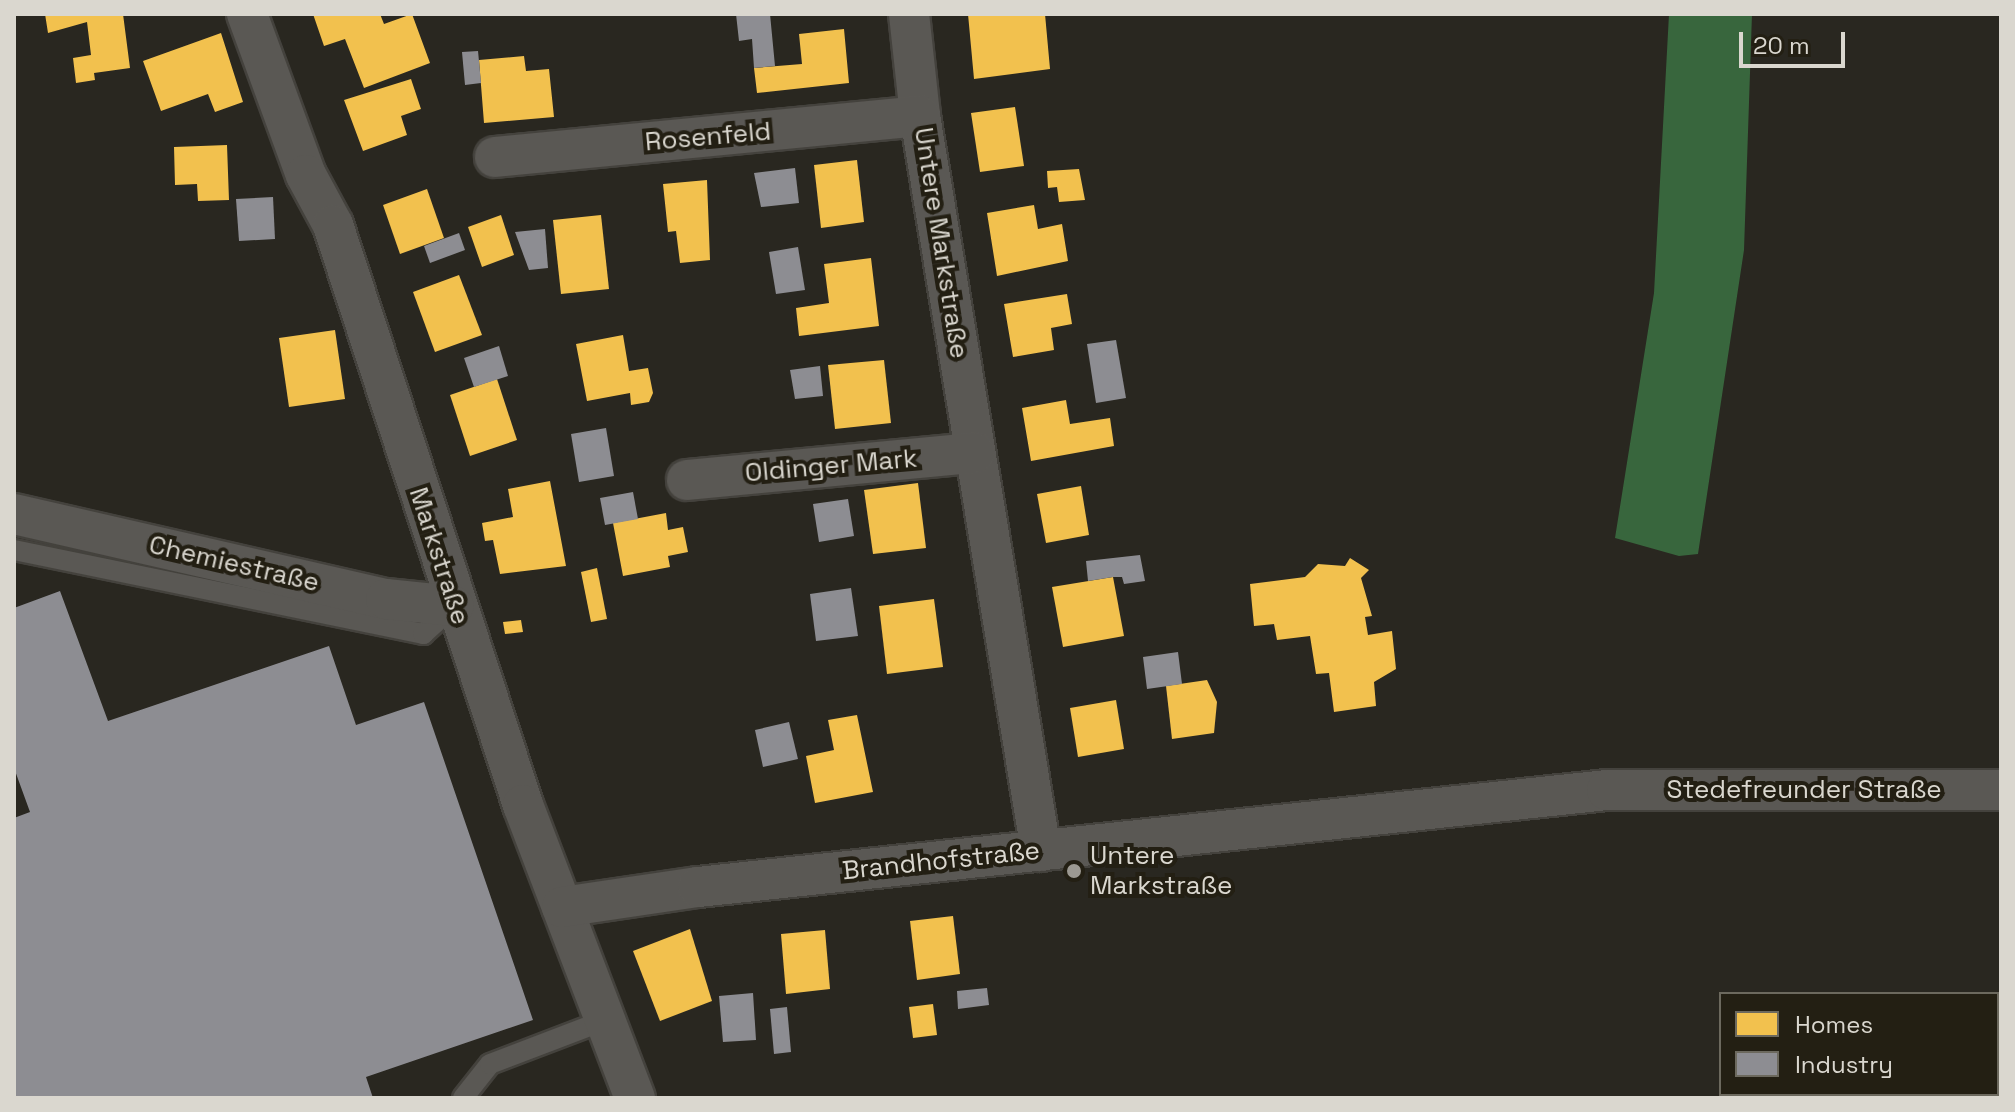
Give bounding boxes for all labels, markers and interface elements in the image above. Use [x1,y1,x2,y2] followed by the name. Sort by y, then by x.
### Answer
[1743,16,1849,66] scale bar
[1753,30,1810,61] text: 20 m
[644,116,772,158] street label: Rosenfeld
[907,125,975,361] street label: Untere Markstraße
[744,443,918,489] street label: Oldinger Mark
[402,484,476,628] street label: Markstraße
[146,529,322,599] street label: Chemiestraße
[1666,774,1942,806] street label: Stedefreunder Straße
[841,835,1041,887] street label: Brandhofstraße
[1090,840,1232,902] place label: Untere Markstraße
[1065,862,1083,880] marker: Untere Markstraße
[1719,992,1999,1096] legend
[1795,1009,1873,1040] text: Homes
[1795,1049,1893,1080] text: Industry

